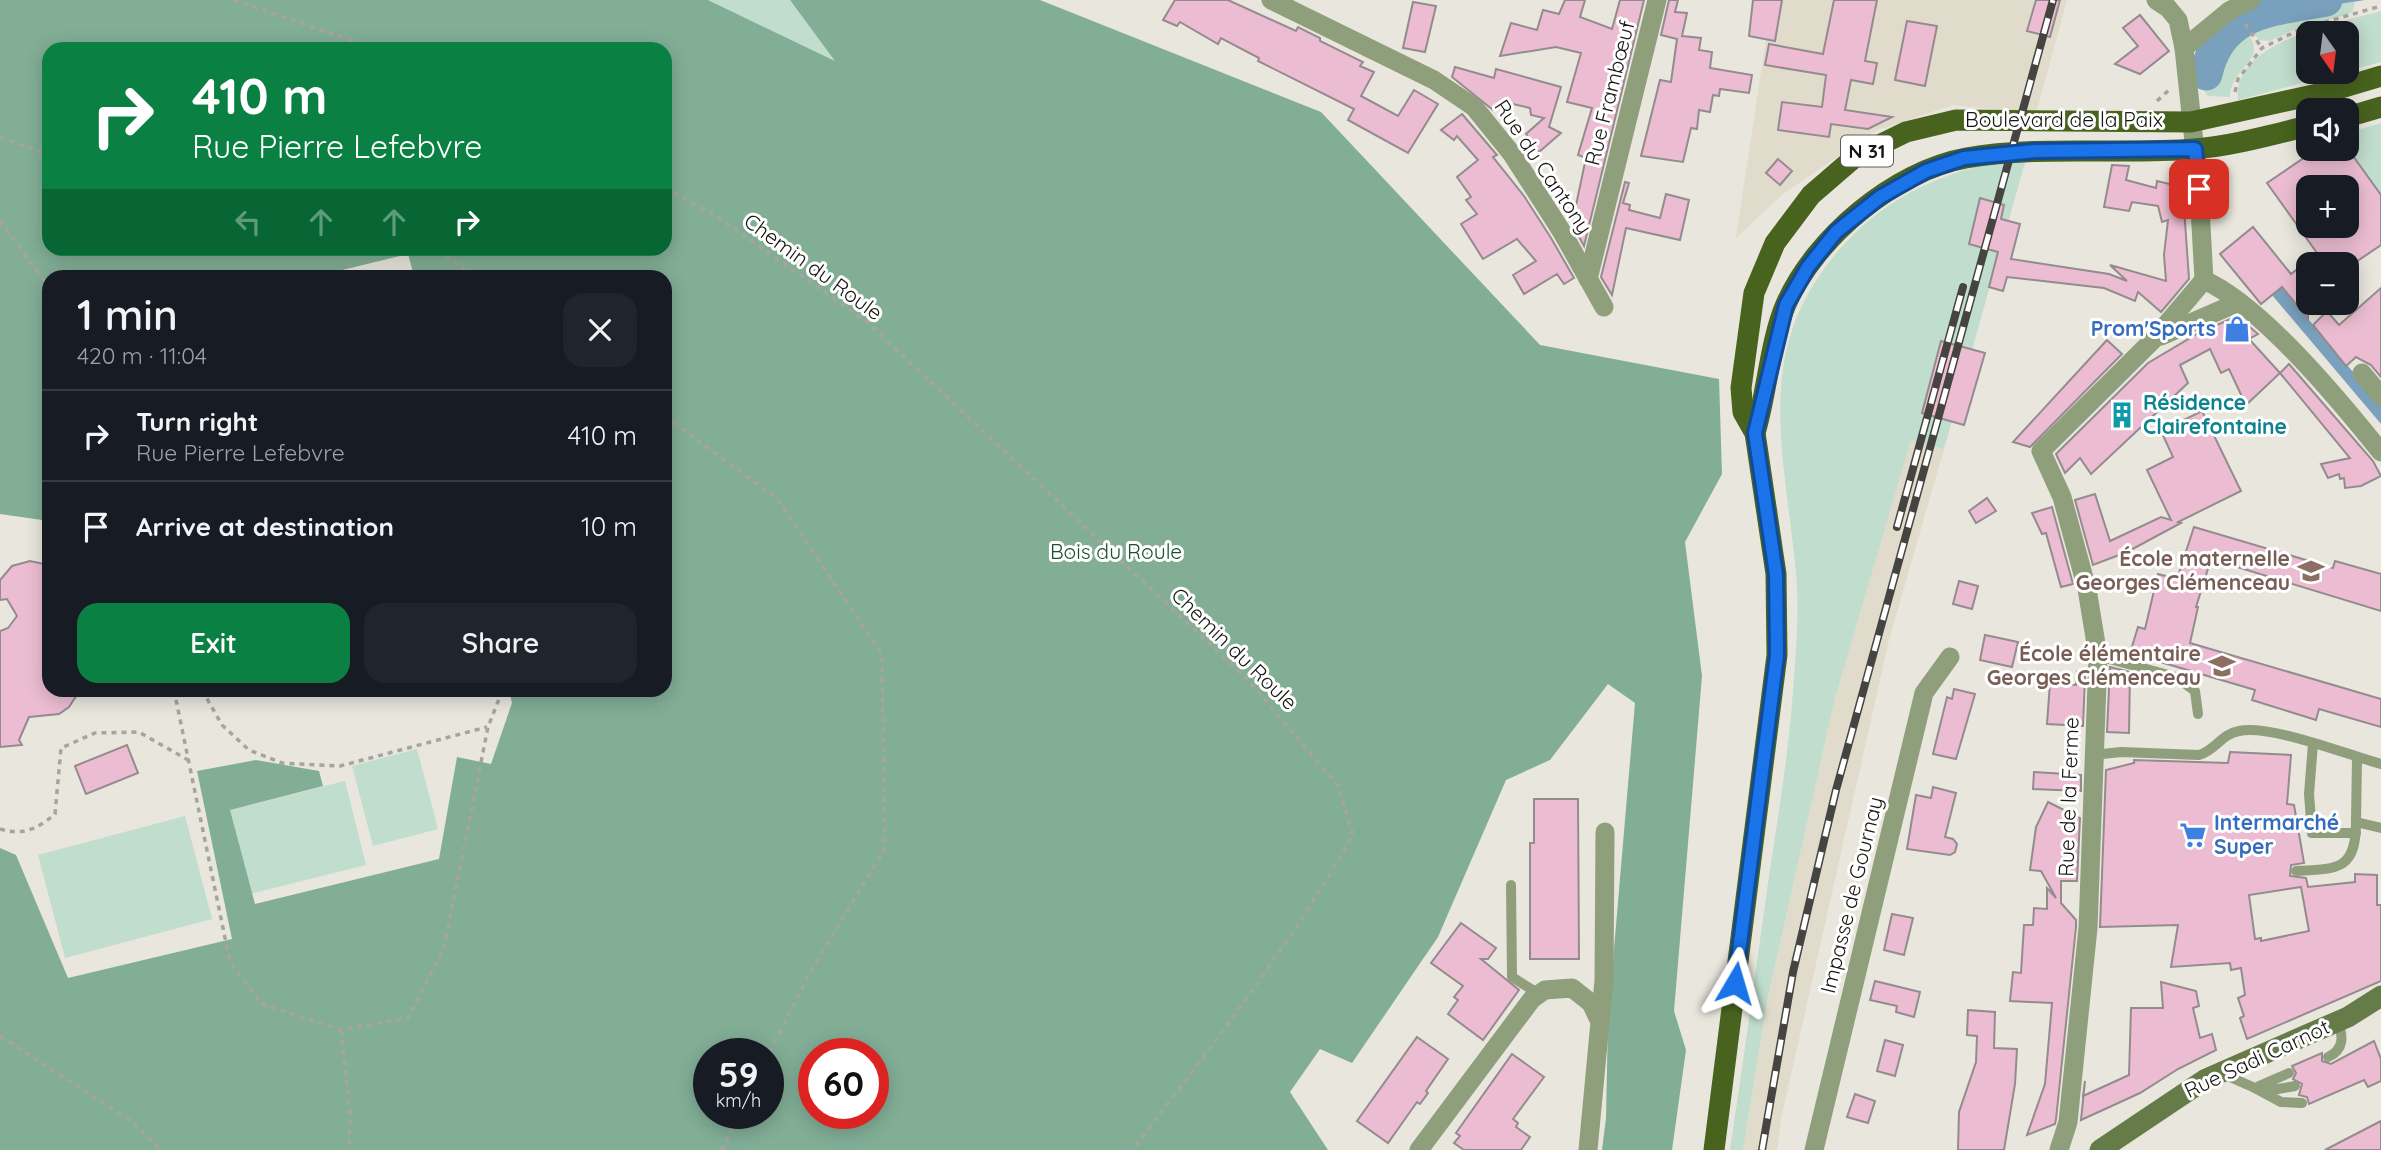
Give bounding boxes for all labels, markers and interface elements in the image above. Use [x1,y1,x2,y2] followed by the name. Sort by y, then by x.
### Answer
[1578,17,1640,168] street label: Rue Frambœuf
[2296,21,2359,84] north arrow
[2296,21,2359,315] map controls
[192,65,327,126] text: 410 m
[77,70,168,161] icon: right
[1489,94,1598,239] street label: Rue du Cantony
[2296,98,2359,161] button: sound
[1965,106,2163,132] street label: Boulevard de la Paix
[192,126,482,166] text: Rue Pierre Lefebvre
[1841,136,1893,167] road number: N 31
[2169,159,2229,219] pin
[2180,170,2218,208] icon: arrive
[2296,175,2359,238] button: +
[229,203,267,241] icon: left
[302,203,340,241] icon: ahead
[375,203,413,241] icon: ahead
[448,203,486,241] icon: right
[739,207,888,325] street label: Chemin du Roule
[2296,252,2359,315] button: −
[77,288,178,341] text: 1 min
[563,293,637,367] button: close
[2222,314,2252,344] shop icon: Prom'Sports
[2091,315,2216,341] place label: Prom'Sports
[77,341,207,370] text: 420 m · 11:04
[2143,389,2287,439] place label: Résidence Clairefontaine
[2107,400,2137,430] building icon: Résidence Clairefontaine
[136,405,258,438] text: Turn right
[77,417,115,455] icon: right
[568,419,637,452] text: 410 m
[136,438,345,467] text: Rue Pierre Lefebvre
[77,508,115,546] icon: arrive
[136,510,394,543] text: Arrive at destination
[581,510,637,543] text: 10 m
[1050,538,1182,564] park label: Bois du Roule
[2076,545,2290,595] place label: École maternelle Georges Clémenceau
[2296,556,2326,586] school or university icon: École maternelle Georges Clémenceau
[1166,582,1303,715] street label: Chemin du Roule
[77,603,350,683] button: Exit
[364,603,637,683] button: Share
[1987,640,2201,690] place label: École élémentaire Georges Clémenceau
[2207,651,2237,681] school or university icon: École élémentaire Georges Clémenceau
[2052,717,2084,877] street label: Rue de la Ferme
[1814,794,1888,996] street label: Impasse de Gournay
[2214,809,2339,859] place label: Intermarché Super
[2178,820,2208,850] supermarket icon: Intermarché Super
[1698,946,1772,1020] position arrow
[2180,1013,2333,1103] street label: Rue Sadi Carnot
[798,1038,889,1129] speed limit sign: 60
[718,1052,759,1096] text: 59
[716,1089,761,1112] text: km/h

